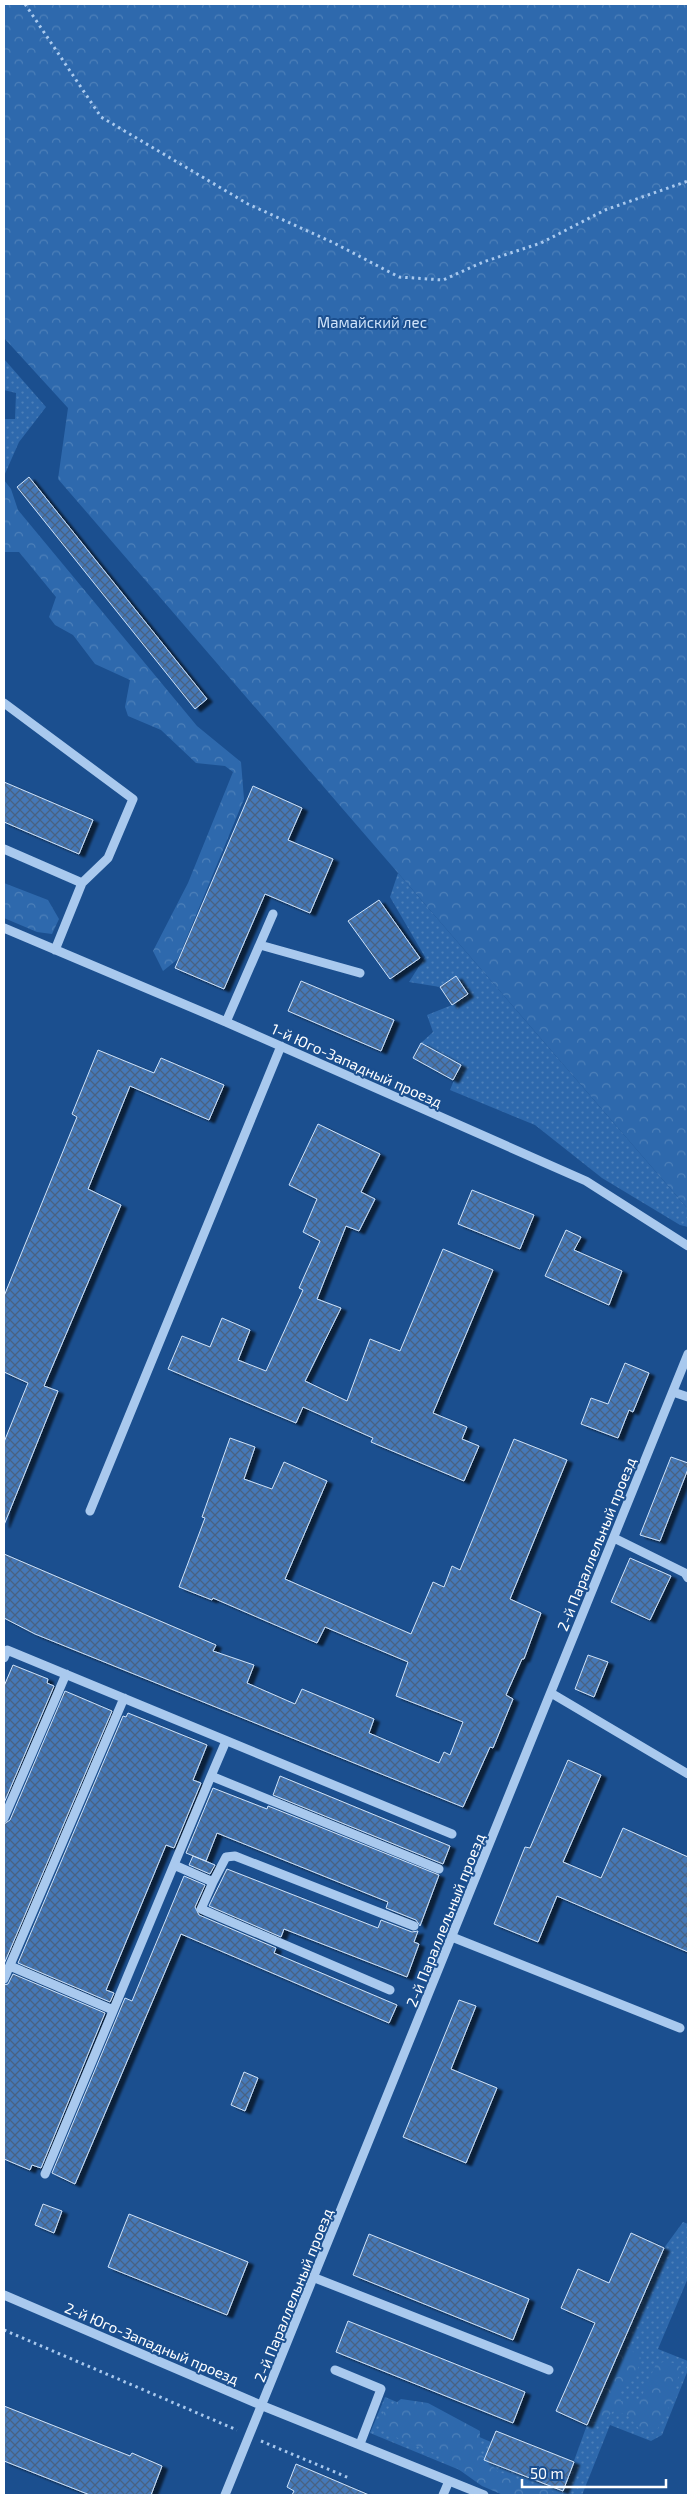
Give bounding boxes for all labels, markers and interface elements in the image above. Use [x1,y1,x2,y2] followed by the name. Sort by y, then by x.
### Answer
[317,313,427,331] park label: Мамайский лес
[269,1019,445,1111] street label: 1-й Юго-Западный проезд
[553,1454,639,1633] street label: 2-й Параллельный проезд
[402,1830,488,2009] street label: 2-й Параллельный проезд
[250,2205,336,2384] street label: 2-й Параллельный проезд
[62,2298,242,2388] street label: 2-й Юго-Западный проезд
[522,2456,666,2488] scale bar
[530,2464,564,2482] text: 50 m

